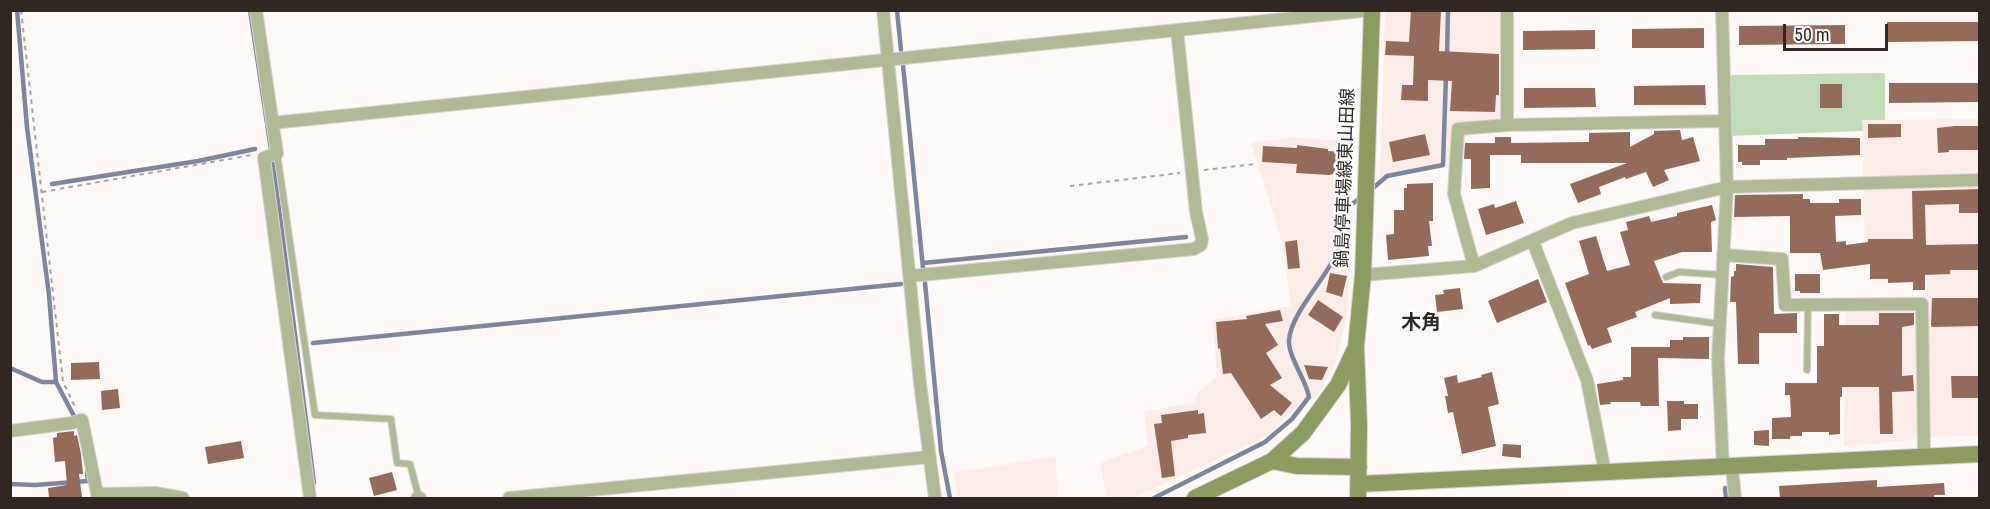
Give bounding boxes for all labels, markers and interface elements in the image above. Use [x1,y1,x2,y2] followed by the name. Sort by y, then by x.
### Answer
[1786,12,1891,50] scale bar
[1794,24,1829,45] text: 50 m
[1332,88,1360,268] street label: 鍋島停車場線東山田線
[1401,312,1441,336] district label: 木角

